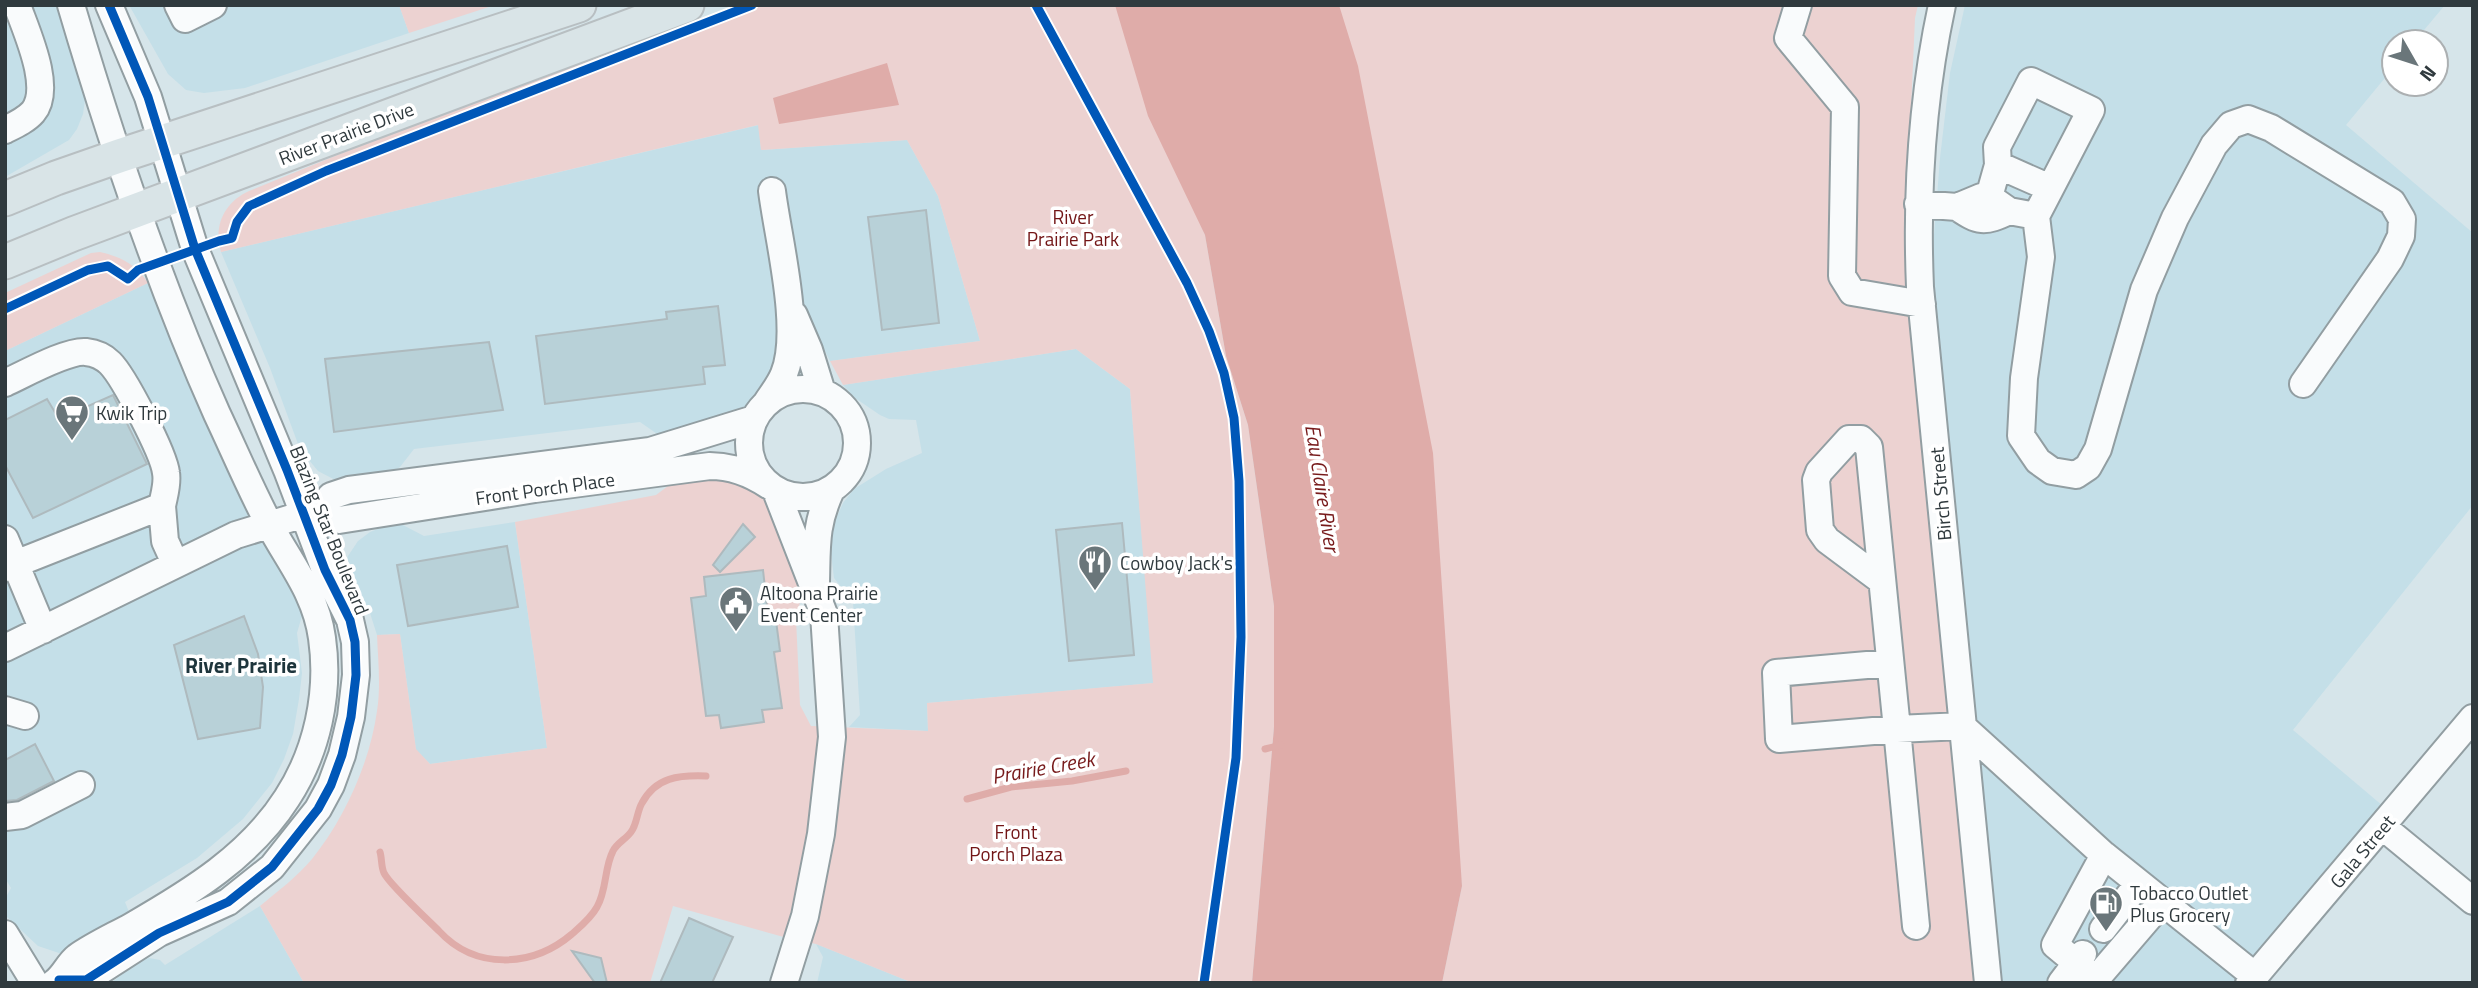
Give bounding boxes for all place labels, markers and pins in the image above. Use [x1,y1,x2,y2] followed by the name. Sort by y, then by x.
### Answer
[53,393,91,442] supermarket icon: Kwik Trip
[96,398,167,427] place label: Kwik Trip
[1076,543,1114,592] restaurant icon: Cowboy Jack's
[1120,548,1233,577] place label: Cowboy Jack's
[760,578,878,629] place label: Altoona Prairie Event Center
[717,584,755,633] public building icon: Altoona Prairie Event Center
[2130,878,2249,929] place label: Tobacco Outlet Plus Grocery
[2087,884,2125,933] fuel station icon: Tobacco Outlet Plus Grocery

